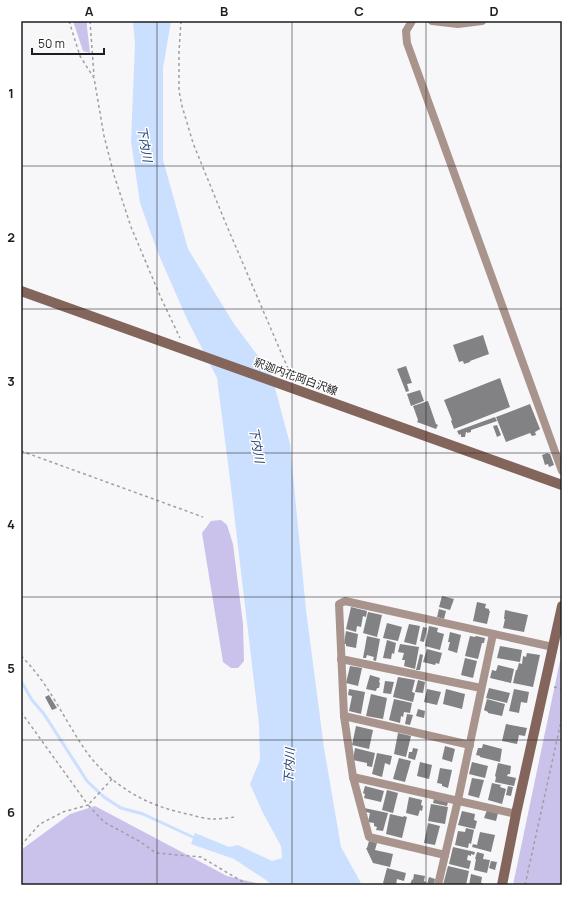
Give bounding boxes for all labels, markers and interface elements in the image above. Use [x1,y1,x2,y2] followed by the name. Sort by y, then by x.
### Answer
[85,2,94,20] text: A
[220,2,228,20] text: B
[354,2,364,20] text: C
[489,2,499,20] text: D
[32,30,104,56] scale bar
[38,35,65,52] text: 50 m
[8,84,14,102] text: 1
[134,125,157,165] water label: 下内川
[7,228,15,246] text: 2
[252,354,340,398] street label: 釈迦内花岡白沢線
[7,372,15,390] text: 3
[246,426,269,466] water label: 下内川
[7,515,15,533] text: 4
[7,659,15,677] text: 5
[280,746,299,784] water label: 下内川
[7,803,15,821] text: 6

